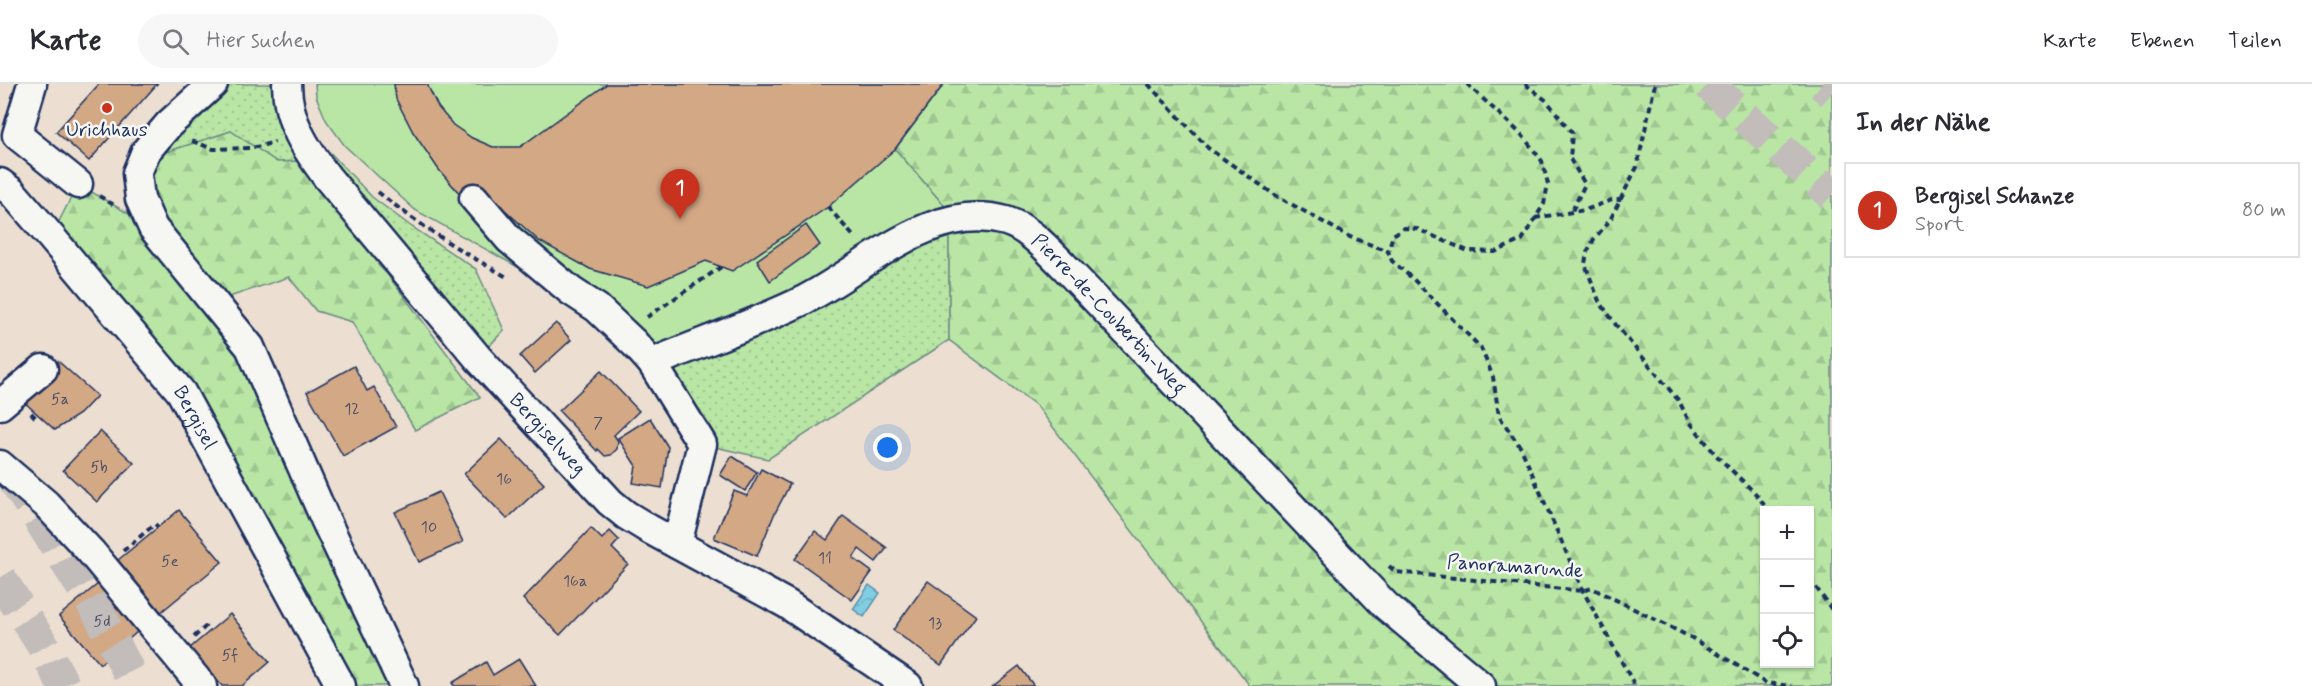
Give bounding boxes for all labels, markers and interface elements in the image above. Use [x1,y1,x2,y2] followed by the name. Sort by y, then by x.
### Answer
[138,14,558,68] search box
[30,23,102,60] text: Karte
[159,25,192,58] icon: search
[207,27,315,55] text: Hier suchen
[2043,27,2097,55] text: Karte
[2130,27,2195,55] text: Ebenen
[2228,27,2282,55] text: Teilen
[100,101,114,115] marker: Urichhaus
[1856,106,1990,140] text: In der Nähe
[66,117,148,144] place label: Urichhaus
[660,170,700,219] pin: 1
[1915,183,2074,211] text: Bergisel Schanze
[1873,197,1882,224] text: 1
[2242,197,2286,224] text: 80 m
[1915,211,1964,238] text: Sport
[1026,227,1192,402] street label: Pierre-de-Coubertin-Weg
[167,381,223,454] street label: Bergisel
[503,387,592,481] street label: Bergiselweg
[51,389,69,410] house number: 5a
[344,399,360,420] house number: 12
[593,413,603,434] house number: 7
[873,433,902,462] your location
[90,457,108,478] house number: 5b
[496,469,512,490] house number: 16
[1760,506,1814,668] map controls
[1760,506,1814,560] button: +
[421,517,437,538] house number: 10
[818,548,832,569] house number: 11
[1446,549,1584,585] street label: Panoramarunde
[161,551,179,572] house number: 5e
[1760,560,1814,614] button: −
[563,571,587,592] house number: 16a
[94,611,110,632] house number: 5d
[928,613,942,634] house number: 13
[1760,614,1814,668] button: locate
[222,645,238,666] house number: 5f

